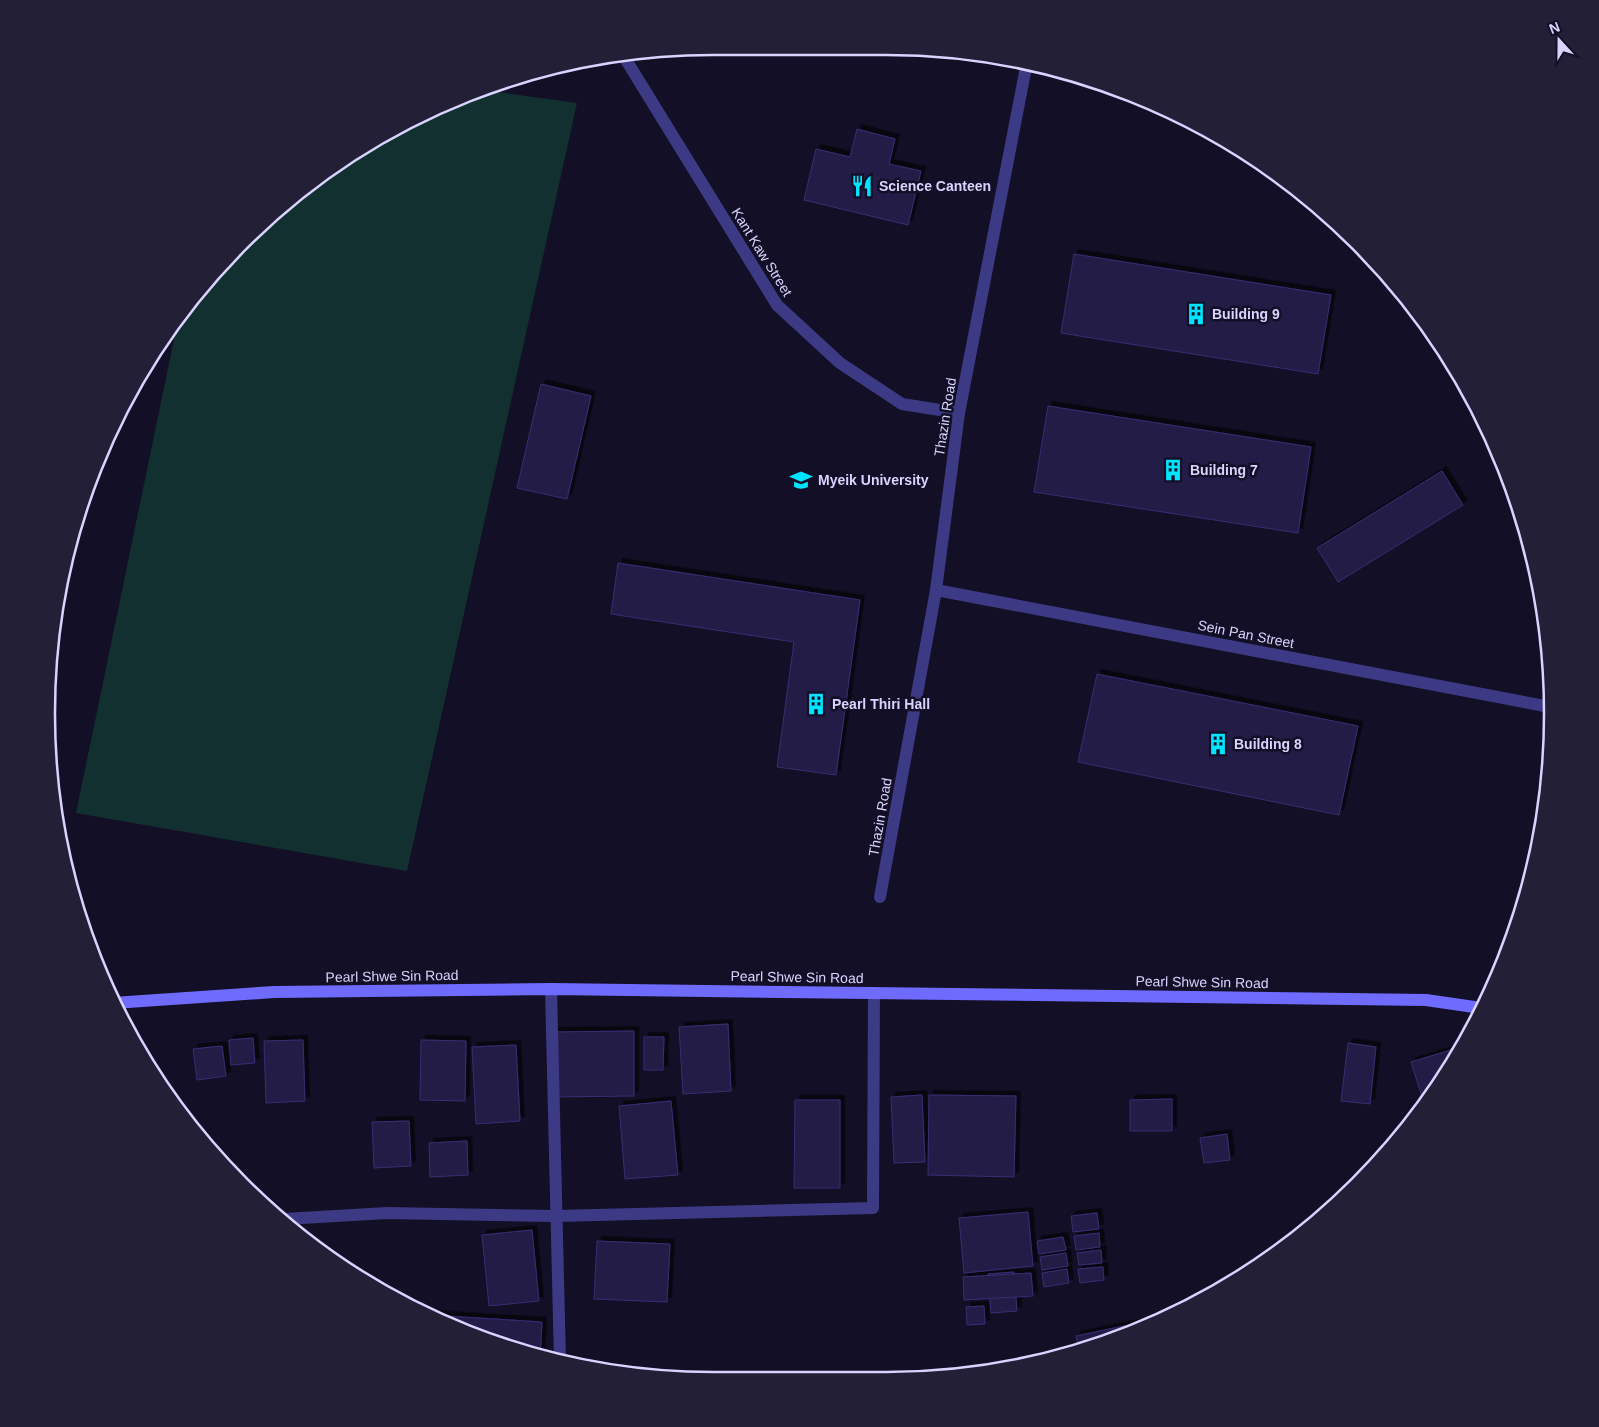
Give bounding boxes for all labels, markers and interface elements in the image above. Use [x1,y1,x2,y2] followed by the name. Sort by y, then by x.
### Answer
[1534,15,1584,65] north arrow
[1547,19,1562,37] text: N
[849,173,875,199] restaurant icon: Science Canteen
[879,178,991,194] place label: Science Canteen
[728,205,796,299] street label: Kant Kaw Street
[1183,301,1209,327] building icon: Building 9
[1212,306,1280,322] place label: Building 9
[931,377,959,457] street label: Thazin Road
[1160,457,1186,483] building icon: Building 7
[1190,462,1258,478] place label: Building 7
[788,467,814,493] school or university icon: Myeik University
[818,472,929,488] place label: Myeik University
[1196,617,1296,651] street label: Sein Pan Street
[803,691,829,717] building icon: Pearl Thiri Hall
[832,696,930,712] place label: Pearl Thiri Hall
[1205,731,1231,757] building icon: Building 8
[1234,736,1302,752] place label: Building 8
[865,777,895,857] street label: Thazin Road
[325,967,459,985] street label: Pearl Shwe Sin Road
[730,968,864,986] street label: Pearl Shwe Sin Road
[1135,973,1269,991] street label: Pearl Shwe Sin Road

